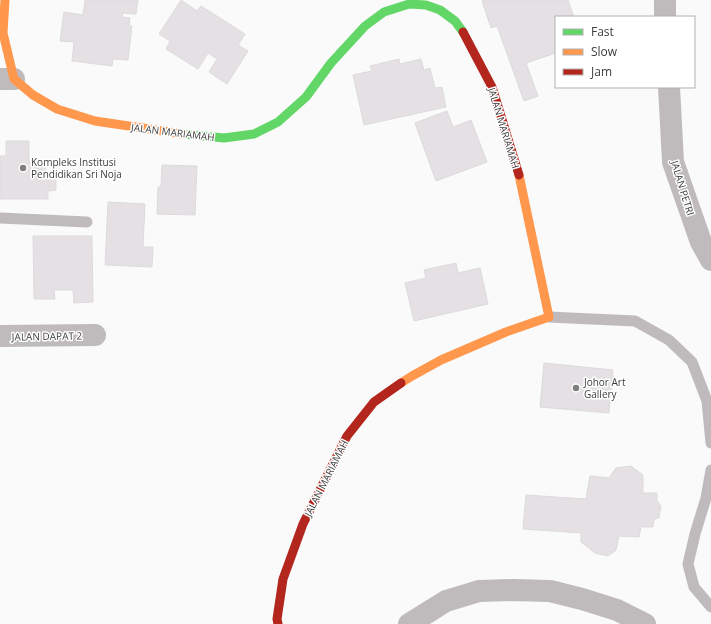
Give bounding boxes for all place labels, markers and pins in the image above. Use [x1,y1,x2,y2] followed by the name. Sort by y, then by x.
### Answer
[31,155,122,181] place label: Kompleks Institusi Pendidikan Sri Noja
[18,163,28,173] marker: Kompleks Institusi Pendidikan Sri Noja
[583,375,626,401] place label: Johor Art Gallery
[571,383,581,393] marker: Johor Art Gallery

